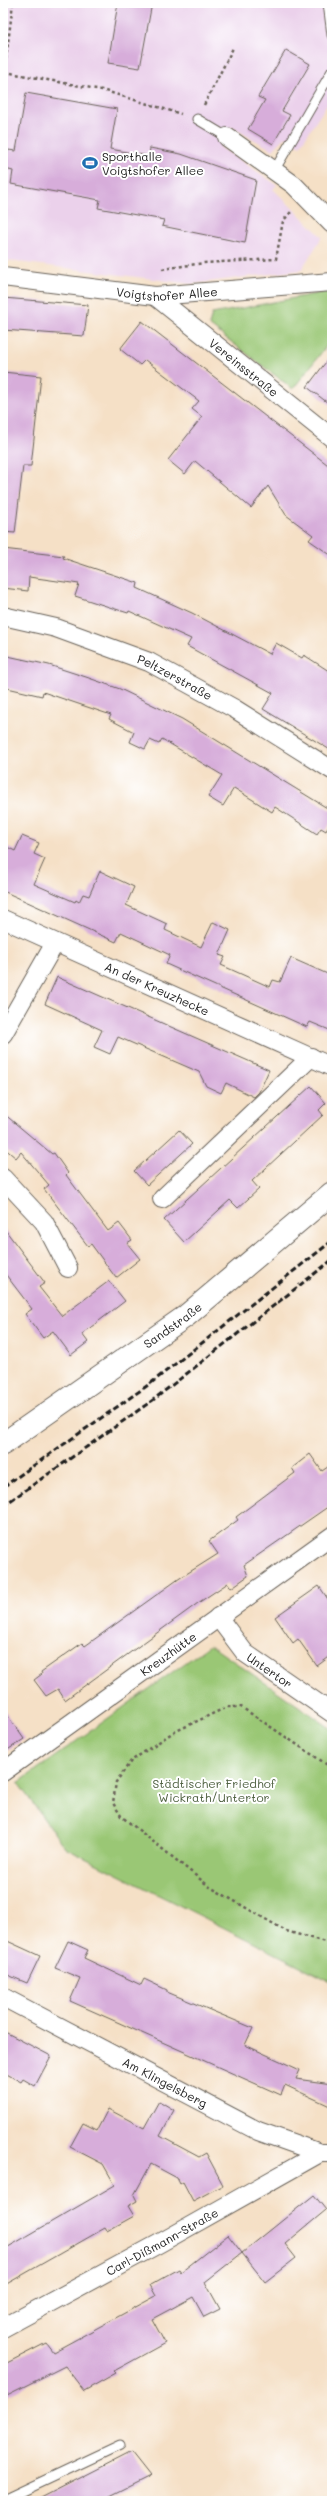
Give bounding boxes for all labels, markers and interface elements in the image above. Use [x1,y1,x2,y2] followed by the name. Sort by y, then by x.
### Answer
[102,148,204,178] place label: Sporthalle Voigtshofer Allee
[81,154,99,172] sports icon: Sporthalle Voigtshofer Allee
[115,283,218,304] street label: Voigtshofer Allee
[206,335,282,400] street label: Vereinsstraße
[135,650,215,703] street label: Peltzerstraße
[102,958,212,1019] street label: An der Kreuzhecke
[140,1298,205,1351] street label: Sandstraße
[137,1628,199,1679] street label: Kreuzhütte
[244,1649,296,1691] street label: Untertor
[152,1775,276,1805] park label: Städtischer Friedhof Wickrath/Untertor
[120,2053,210,2111] street label: Am Klingelsberg
[103,2204,221,2279] street label: Carl-Dißmann-Straße

